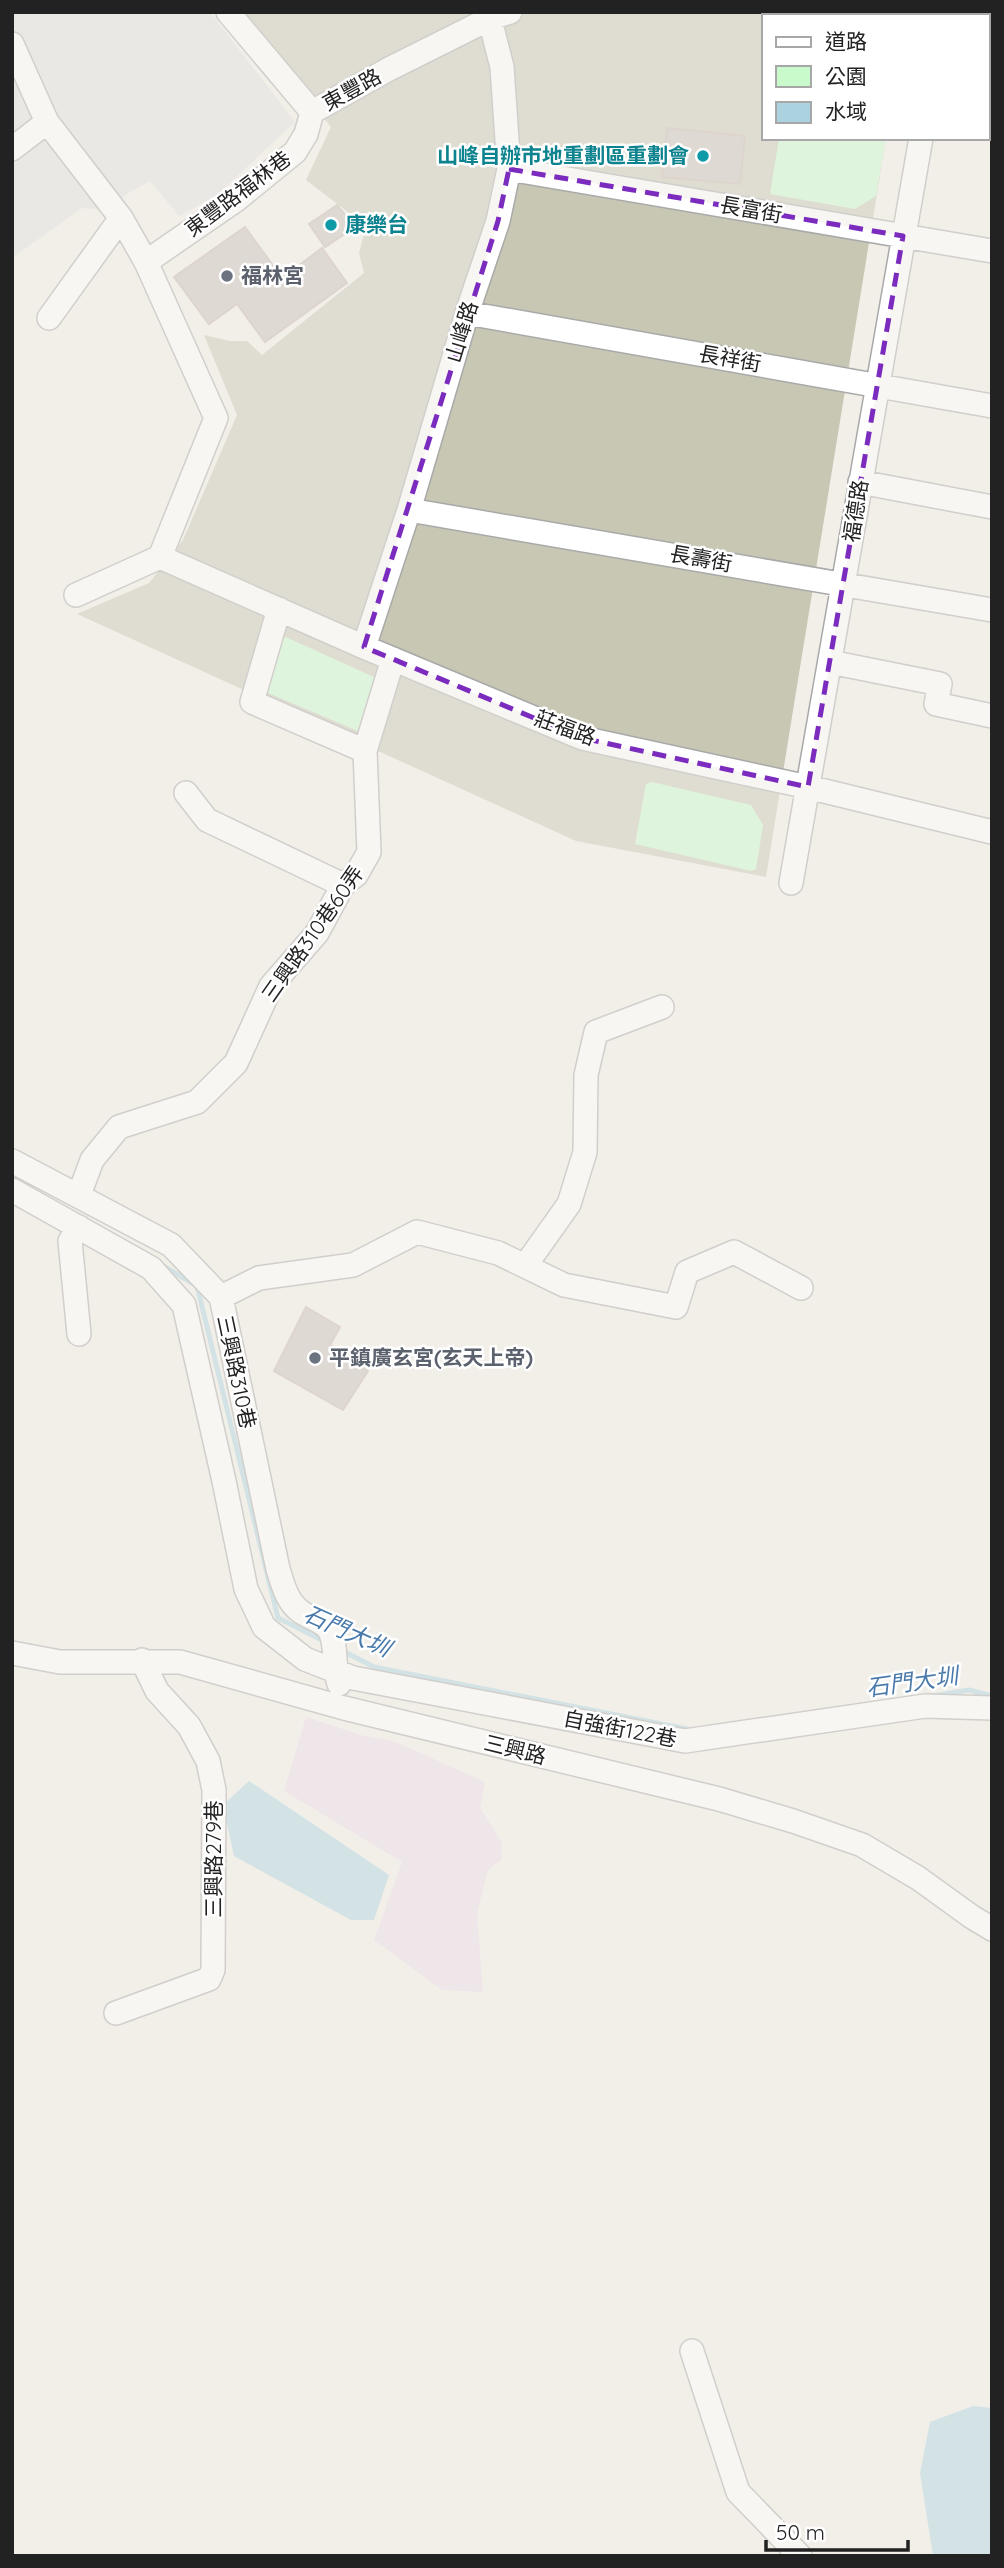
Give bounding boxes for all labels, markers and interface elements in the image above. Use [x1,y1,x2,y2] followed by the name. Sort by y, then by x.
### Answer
[762,14,990,140] legend
[825,28,867,54] text: 道路
[318,62,385,116] street label: 東豐路
[825,63,867,89] text: 公園
[825,98,867,124] text: 水域
[437,142,689,168] place label: 山峰自辦市地重劃區重劃會
[179,145,296,241] street label: 東豐路福林巷
[695,148,711,164] marker: 山峰自辦市地重劃區重劃會
[718,191,784,227] street label: 長富街
[345,211,408,237] place label: 康樂台
[323,217,339,233] marker: 康樂台
[241,262,304,288] place label: 福林宮
[219,268,235,284] marker: 福林宮
[439,298,483,366] street label: 山峰路
[697,340,763,376] street label: 長祥街
[837,478,873,544] street label: 福德路
[668,540,734,576] street label: 長壽街
[531,704,599,750] street label: 莊福路
[256,860,369,1006] street label: 三興路310巷60弄
[212,1313,262,1431] street label: 三興路310巷
[329,1344,533,1370] place label: 平鎮廣玄宮(玄天上帝)
[307,1350,323,1366] marker: 平鎮廣玄宮(玄天上帝)
[299,1599,398,1664] water label: 石門大圳
[864,1660,962,1702] water label: 石門大圳
[561,1704,679,1752] street label: 自強街122巷
[482,1729,549,1769] street label: 三興路
[200,1800,226,1918] street label: 三興路279巷
[766,2508,908,2552] scale bar
[776,2519,825,2545] text: 50 m

